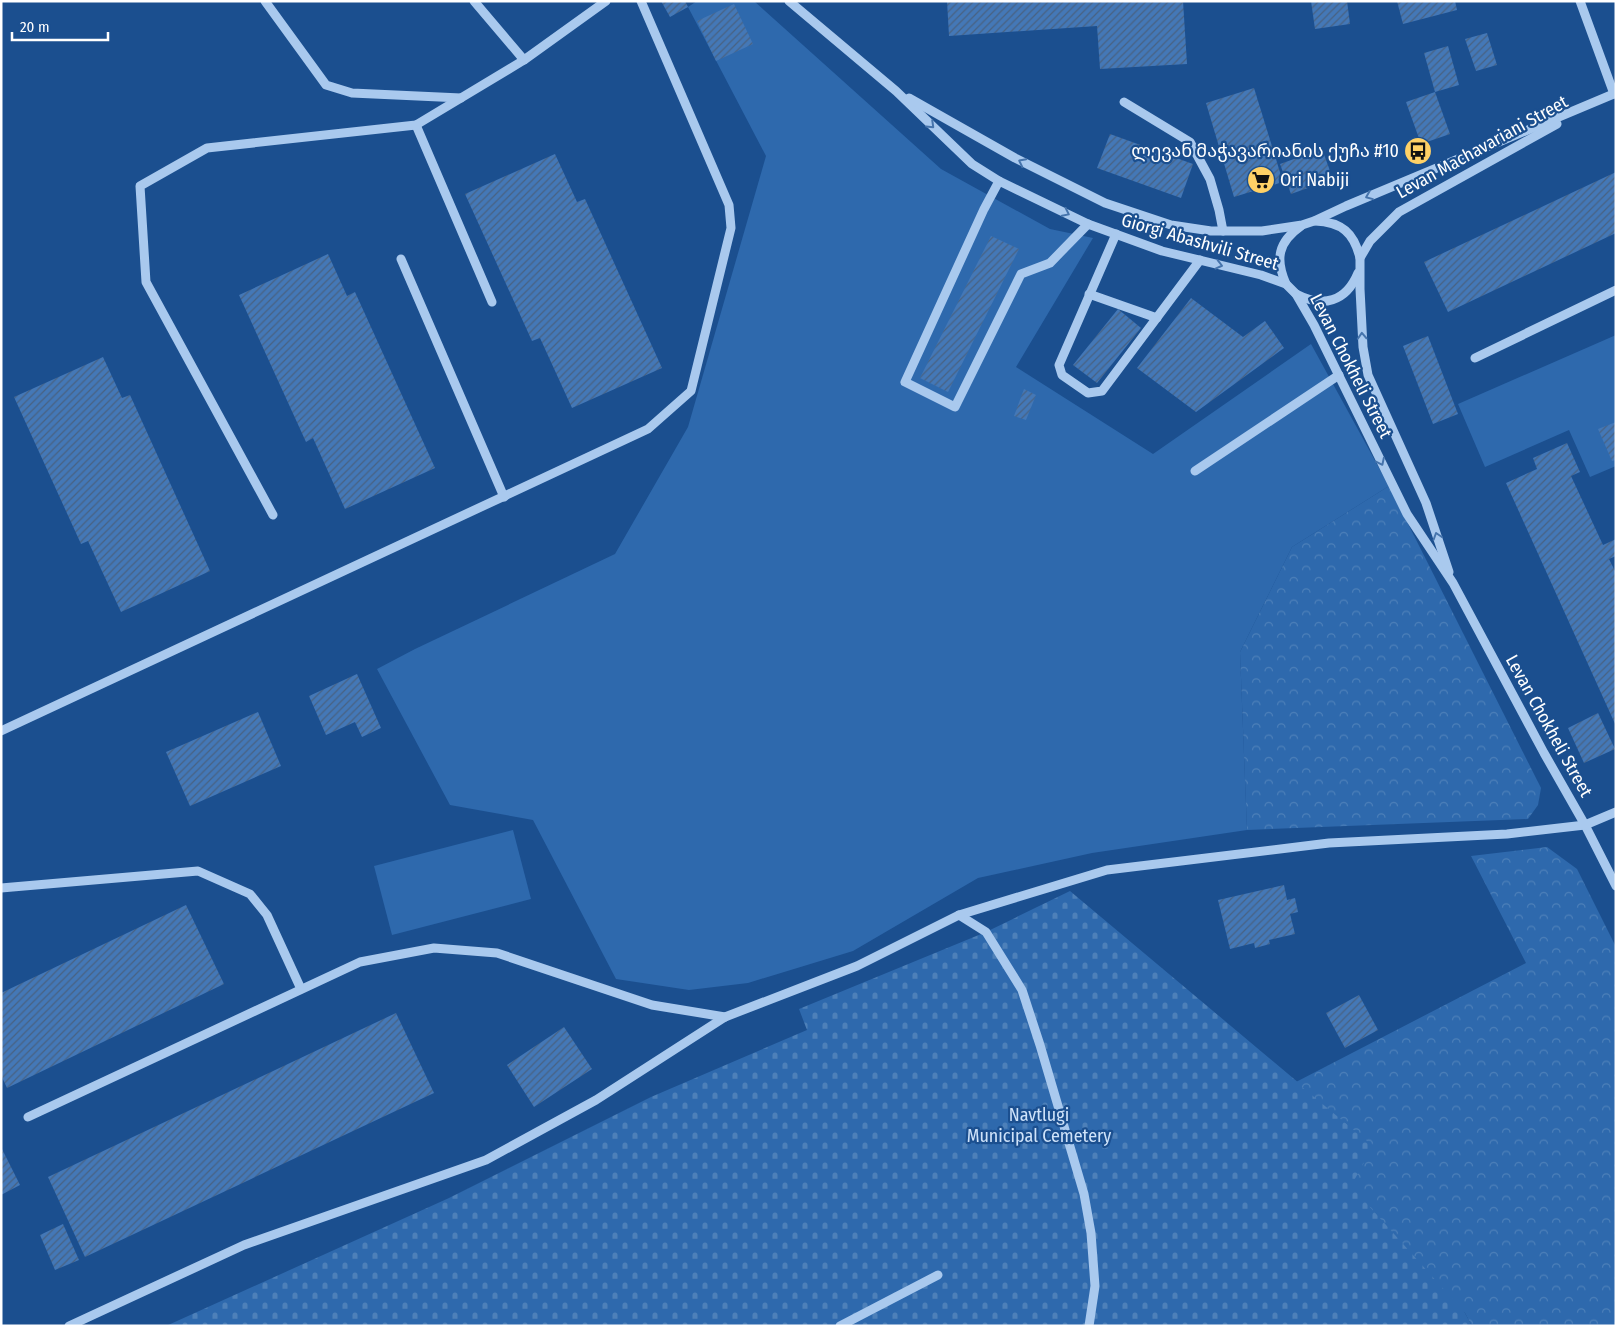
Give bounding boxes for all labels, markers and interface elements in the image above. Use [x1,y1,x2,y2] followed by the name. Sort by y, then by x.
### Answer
[12,10,109,42] scale bar
[20,18,50,36] text: 20 m
[1392,91,1572,203] street label: Levan Machavariani Street
[925,119,934,128] one-way arrow
[1403,136,1433,166] bus stop icon: ლევან მაჭავარიანის ქუჩა #10
[1131,140,1399,162] place label: ლევან მაჭავარიანის ქუჩა #10
[1019,158,1028,168] one-way arrow
[1246,165,1276,195] supermarket icon: Ori Nabiji
[1280,169,1349,191] place label: Ori Nabiji
[1365,190,1374,201] one-way arrow
[1060,207,1069,217] one-way arrow
[1119,209,1281,275] street label: Giorgi Abashvili Street
[1215,259,1224,270] one-way arrow
[1305,290,1397,442] street label: Levan Chokheli Street
[1357,332,1368,340] one-way arrow
[1375,457,1386,466] one-way arrow
[1433,533,1443,541] one-way arrow
[1501,651,1597,801] street label: Levan Chokheli Street
[967,1104,1111,1147] park label: Navtlugi Municipal Cemetery

